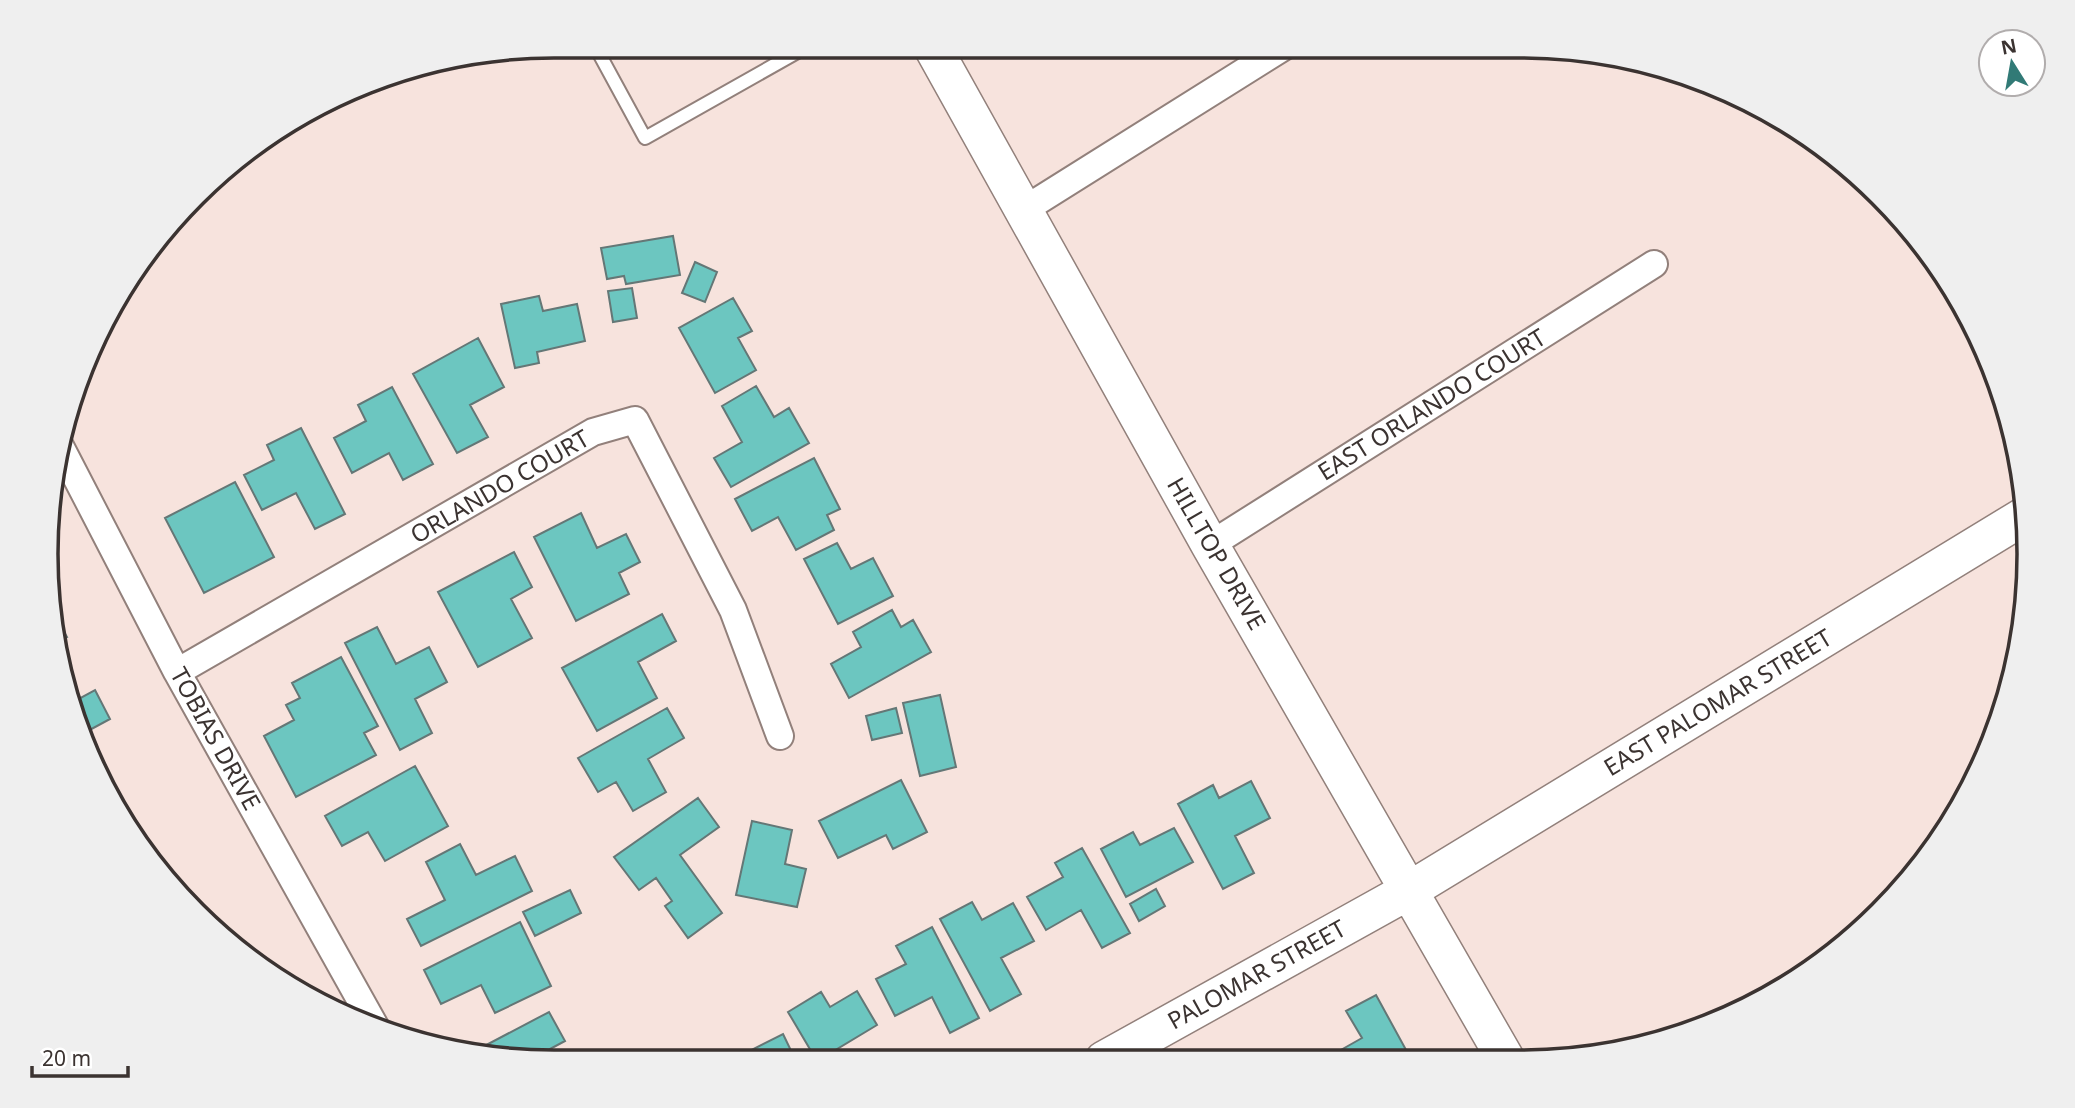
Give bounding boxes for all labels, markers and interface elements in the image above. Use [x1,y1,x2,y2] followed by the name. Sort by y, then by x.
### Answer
[1977,28,2047,98] north arrow
[1999,32,2019,61] text: N
[1311,320,1552,487] street label: EAST ORLANDO COURT
[404,421,595,550] street label: ORLANDO COURT
[1160,471,1274,636] street label: HILLTOP DRIVE
[1597,620,1838,783] street label: EAST PALOMAR STREET
[163,661,269,816] street label: TOBIAS DRIVE
[1161,911,1352,1036] street label: PALOMAR STREET
[32,1034,128,1078] scale bar
[42,1044,91,1072] text: 20 m

